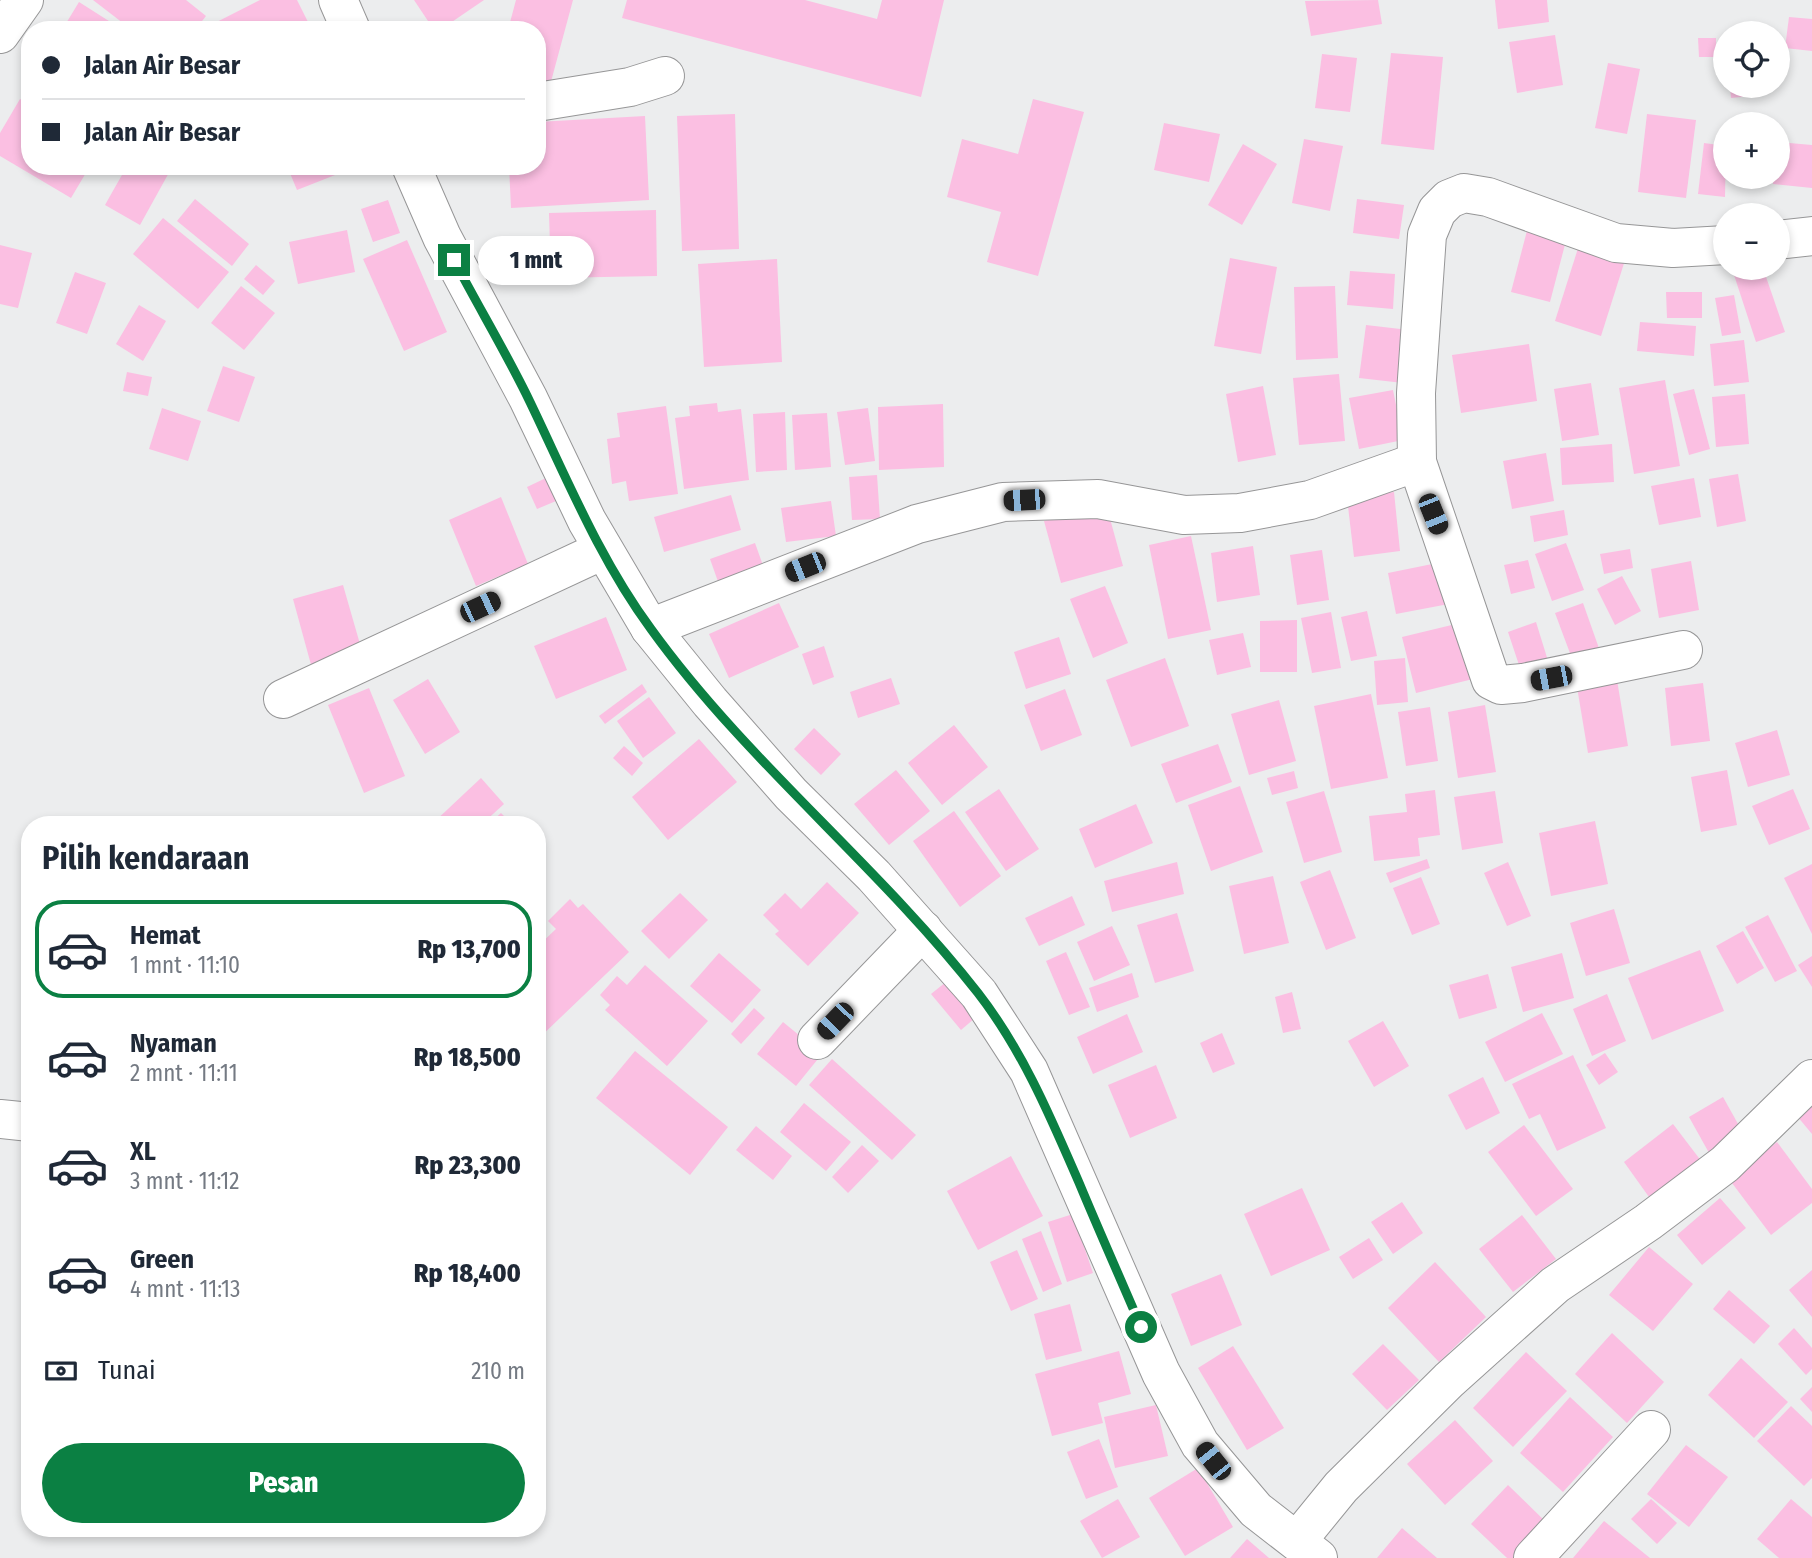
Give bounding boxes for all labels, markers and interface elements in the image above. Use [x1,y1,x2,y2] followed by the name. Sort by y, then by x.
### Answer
[1713,21,1790,280] map controls
[1713,21,1790,98] button: locate
[84,50,240,81] text: Jalan Air Besar
[1713,112,1790,189] button: +
[84,117,240,148] text: Jalan Air Besar
[1713,203,1790,280] button: −
[478,236,594,284] callout: 1 mnt
[438,244,470,276] route end
[510,246,562,274] text: 1 mnt
[1003,488,1046,512] car
[1416,491,1451,537] car
[782,549,829,585] car
[457,589,504,625] car
[1529,664,1574,692] car
[42,839,250,877] text: Pilih kendaraan
[46,918,109,981] icon: car
[130,920,201,951] text: Hemat
[417,934,521,965] text: Rp 13,700
[130,951,240,979] text: 1 mnt · 11:10
[813,999,858,1043] car
[46,1026,109,1089] icon: car
[130,1028,217,1059] text: Nyaman
[414,1042,521,1073] text: Rp 18,500
[130,1059,238,1087] text: 2 mnt · 11:11
[46,1134,109,1197] icon: car
[130,1136,156,1167] text: XL
[415,1150,521,1181] text: Rp 23,300
[130,1167,239,1195] text: 3 mnt · 11:12
[46,1242,109,1305] icon: car
[130,1244,194,1275] text: Green
[414,1258,521,1289] text: Rp 18,400
[130,1275,240,1303] text: 4 mnt · 11:13
[1125,1311,1157,1343] route start
[42,1352,80,1390] icon: cash
[98,1355,156,1386] text: Tunai
[471,1357,525,1385] text: 210 m
[1192,1438,1235,1484] car
[42,1443,525,1523] button: Pesan

